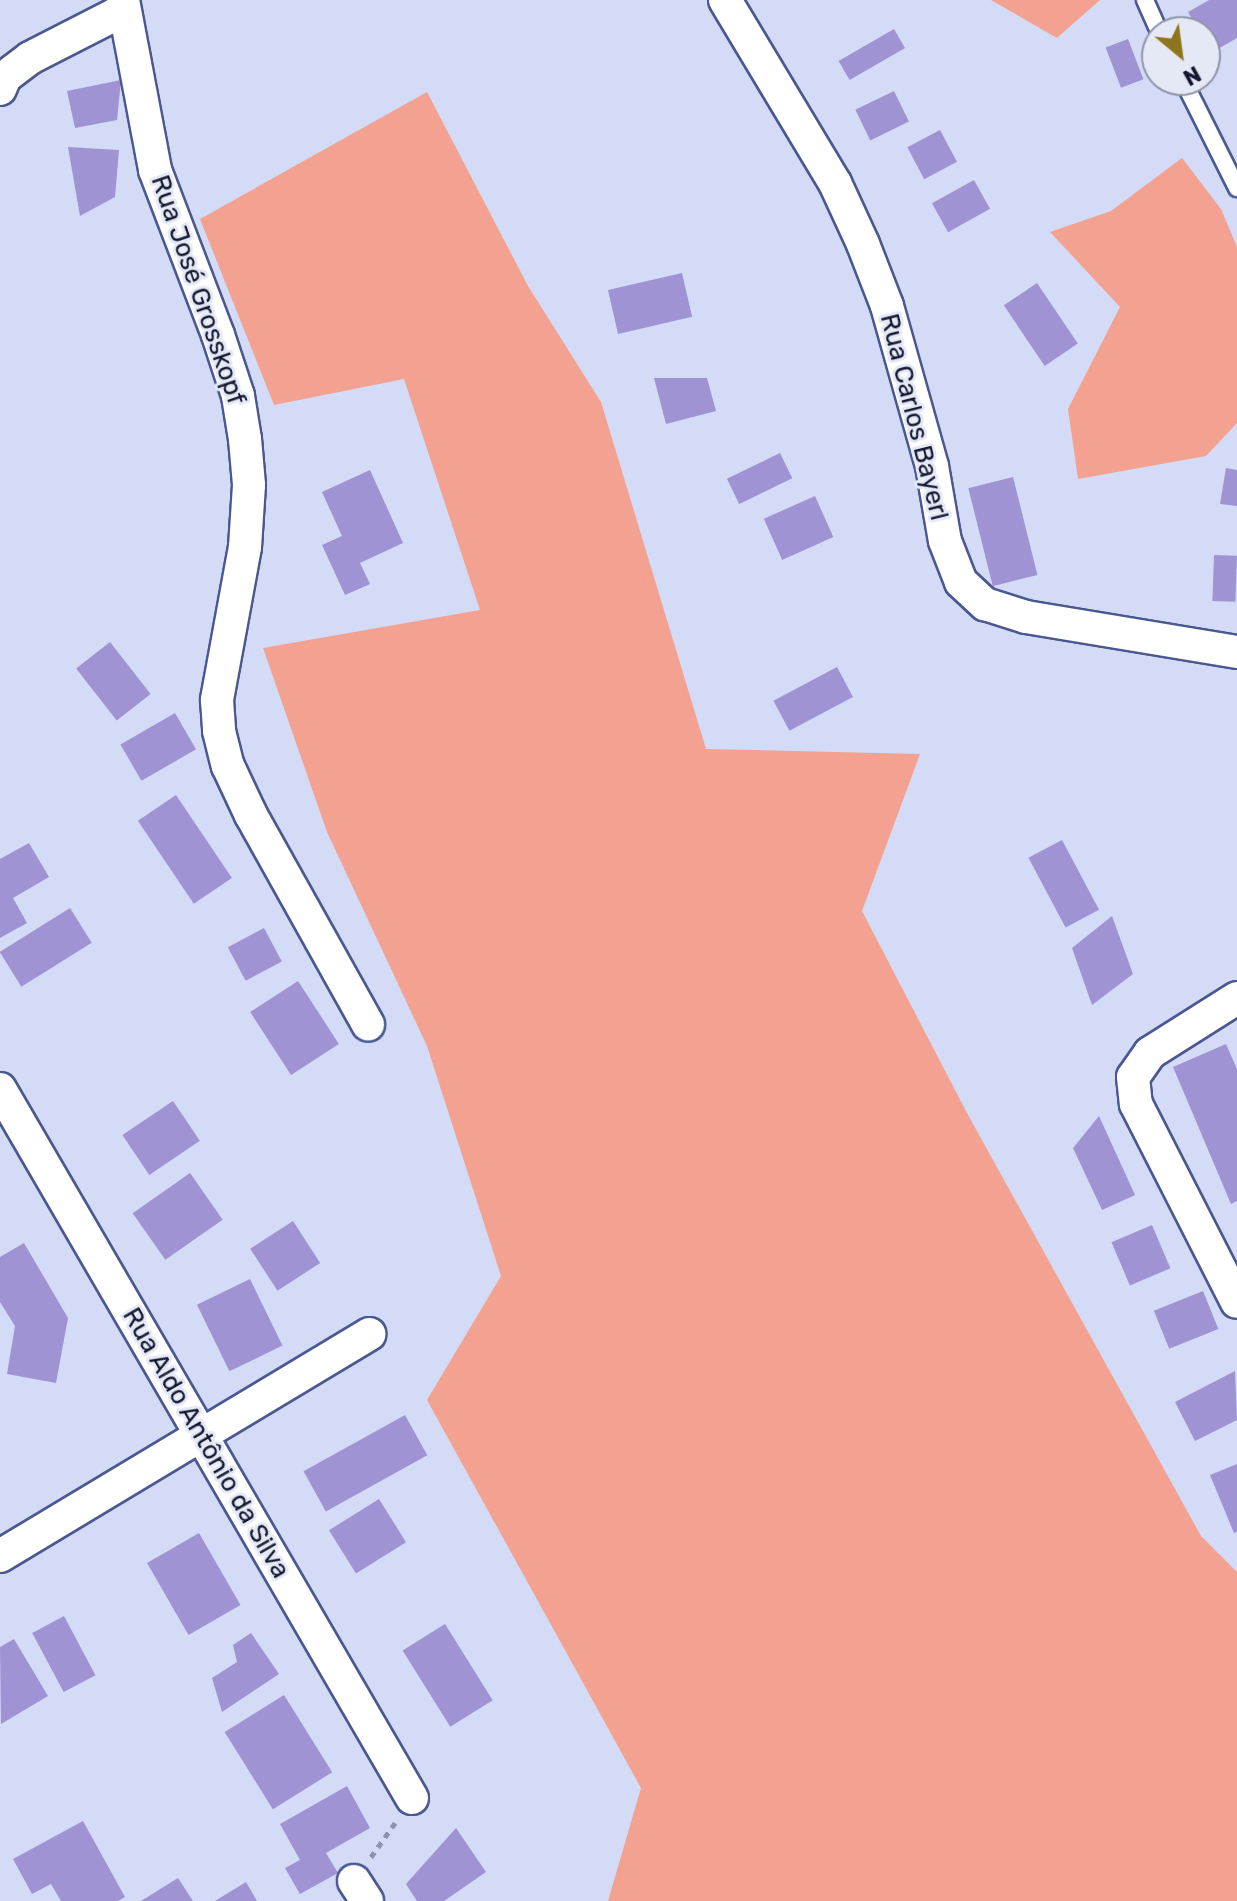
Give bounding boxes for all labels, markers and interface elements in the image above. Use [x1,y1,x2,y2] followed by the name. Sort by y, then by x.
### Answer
[1141,16,1221,96] north arrow
[1178,60,1205,91] text: N
[144,171,252,409] street label: Rua José Grosskopf
[873,310,955,524] street label: Rua Carlos Bayerl
[115,1302,297,1584] street label: Rua Aldo Antônio da Silva

